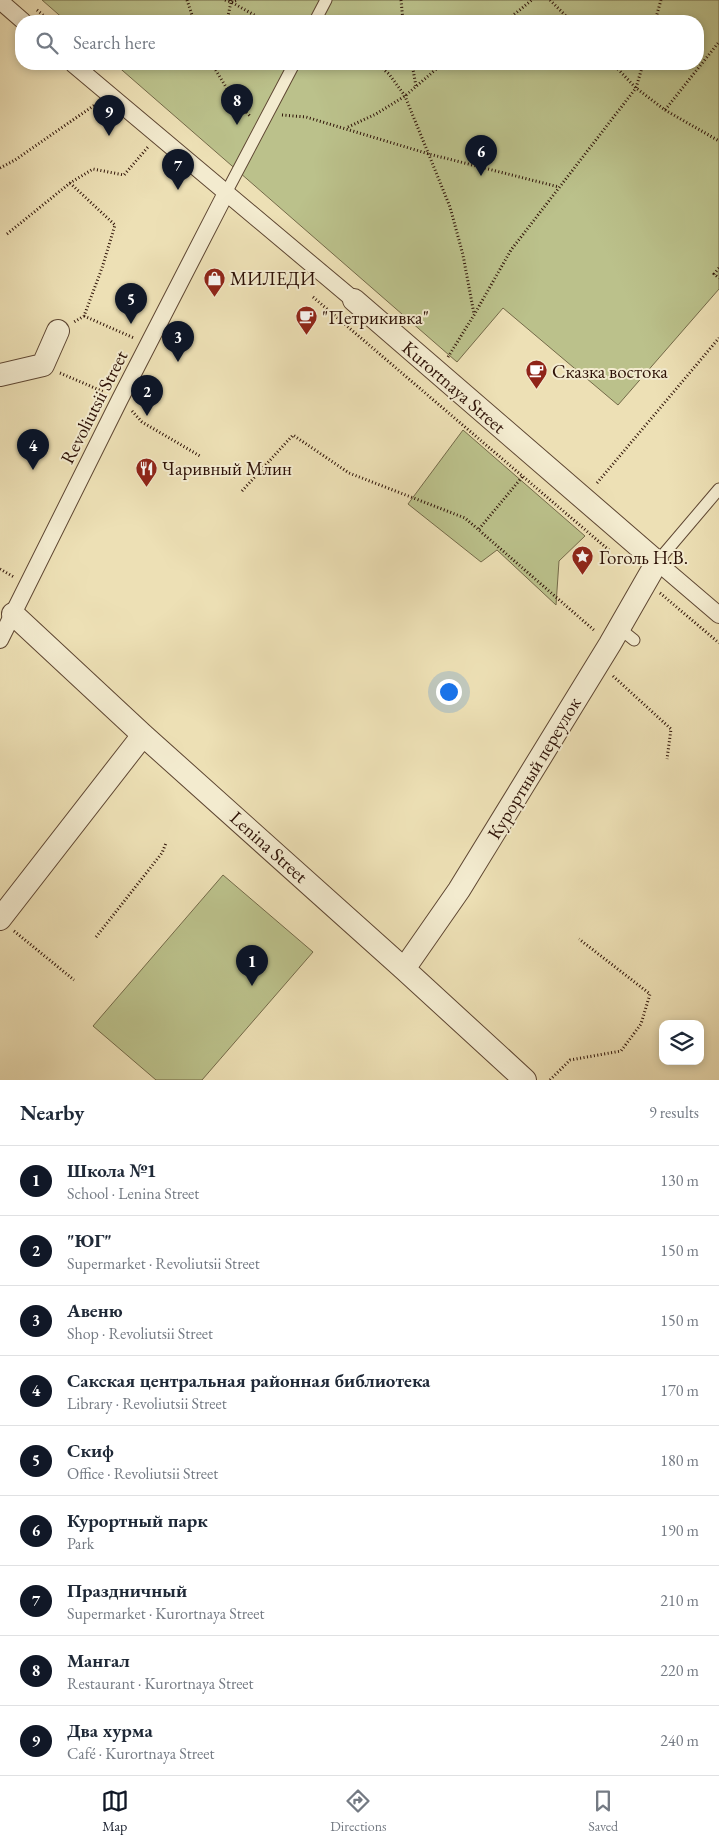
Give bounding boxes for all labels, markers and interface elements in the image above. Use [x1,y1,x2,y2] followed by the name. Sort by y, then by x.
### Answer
[15,15,704,70] search box
[33,29,61,57] icon: search
[73,30,155,55] text: Search here
[221,84,253,125] pin: 8
[93,95,125,136] pin: 9
[465,135,497,176] pin: 6
[162,149,194,190] pin: 7
[202,266,226,297] shop icon: МИЛЕДИ
[230,266,315,291] place label: МИЛЕДИ
[115,283,147,324] pin: 5
[294,305,318,336] cafe icon: "Петрикивка"
[322,305,429,330] place label: "Петрикивка"
[162,321,194,362] pin: 3
[397,335,511,439] street label: Kurortnaya Street
[55,346,133,468] street label: Revoliutsii Street
[524,359,548,390] cafe icon: Сказка востока
[552,359,668,384] place label: Сказка востока
[131,375,163,416] pin: 2
[17,429,49,470] pin: 4
[134,456,158,487] restaurant icon: Чаривный Млин
[162,456,292,481] place label: Чаривный Млин
[571,545,595,576] place icon: Гоголь Н.В.
[599,545,688,570] place label: Гоголь Н.В.
[436,679,462,705] your location
[482,692,586,844] street label: Курортный переулок
[225,805,313,889] street label: Lenina Street
[236,945,268,986] pin: 1
[659,1020,704,1065] map controls
[659,1020,704,1065] button: layers
[20,1099,84,1126] text: Nearby
[649,1102,699,1123] text: 9 results
[67,1158,157,1183] text: Школа №1
[32,1170,40,1191] text: 1
[660,1170,699,1191] text: 130 m
[67,1183,199,1204] text: School · Lenina Street
[67,1228,112,1253] text: "ЮГ"
[32,1240,40,1261] text: 2
[660,1240,699,1261] text: 150 m
[67,1253,260,1274] text: Supermarket · Revoliutsii Street
[67,1298,123,1323] text: Авеню
[32,1310,40,1331] text: 3
[660,1310,699,1331] text: 150 m
[67,1323,213,1344] text: Shop · Revoliutsii Street
[67,1368,430,1393] text: Сакская центральная районная библиотека
[32,1380,40,1401] text: 4
[660,1380,699,1401] text: 170 m
[67,1393,227,1414] text: Library · Revoliutsii Street
[67,1438,114,1463] text: Скиф
[32,1450,40,1471] text: 5
[660,1450,699,1471] text: 180 m
[67,1463,218,1484] text: Office · Revoliutsii Street
[67,1508,208,1533] text: Курортный парк
[32,1520,40,1541] text: 6
[660,1520,699,1541] text: 190 m
[67,1533,94,1554] text: Park
[67,1578,187,1603] text: Праздничный
[32,1590,40,1611] text: 7
[660,1590,699,1611] text: 210 m
[67,1603,264,1624] text: Supermarket · Kurortnaya Street
[67,1648,130,1673] text: Мангал
[32,1660,40,1681] text: 8
[660,1660,699,1681] text: 220 m
[67,1673,254,1694] text: Restaurant · Kurortnaya Street
[67,1718,153,1743] text: Два хурма
[32,1730,40,1751] text: 9
[660,1730,699,1751] text: 240 m
[67,1743,214,1764] text: Café · Kurortnaya Street
[101,1787,129,1835] tab: Map
[330,1787,387,1835] tab: Directions
[588,1787,618,1835] tab: Saved

